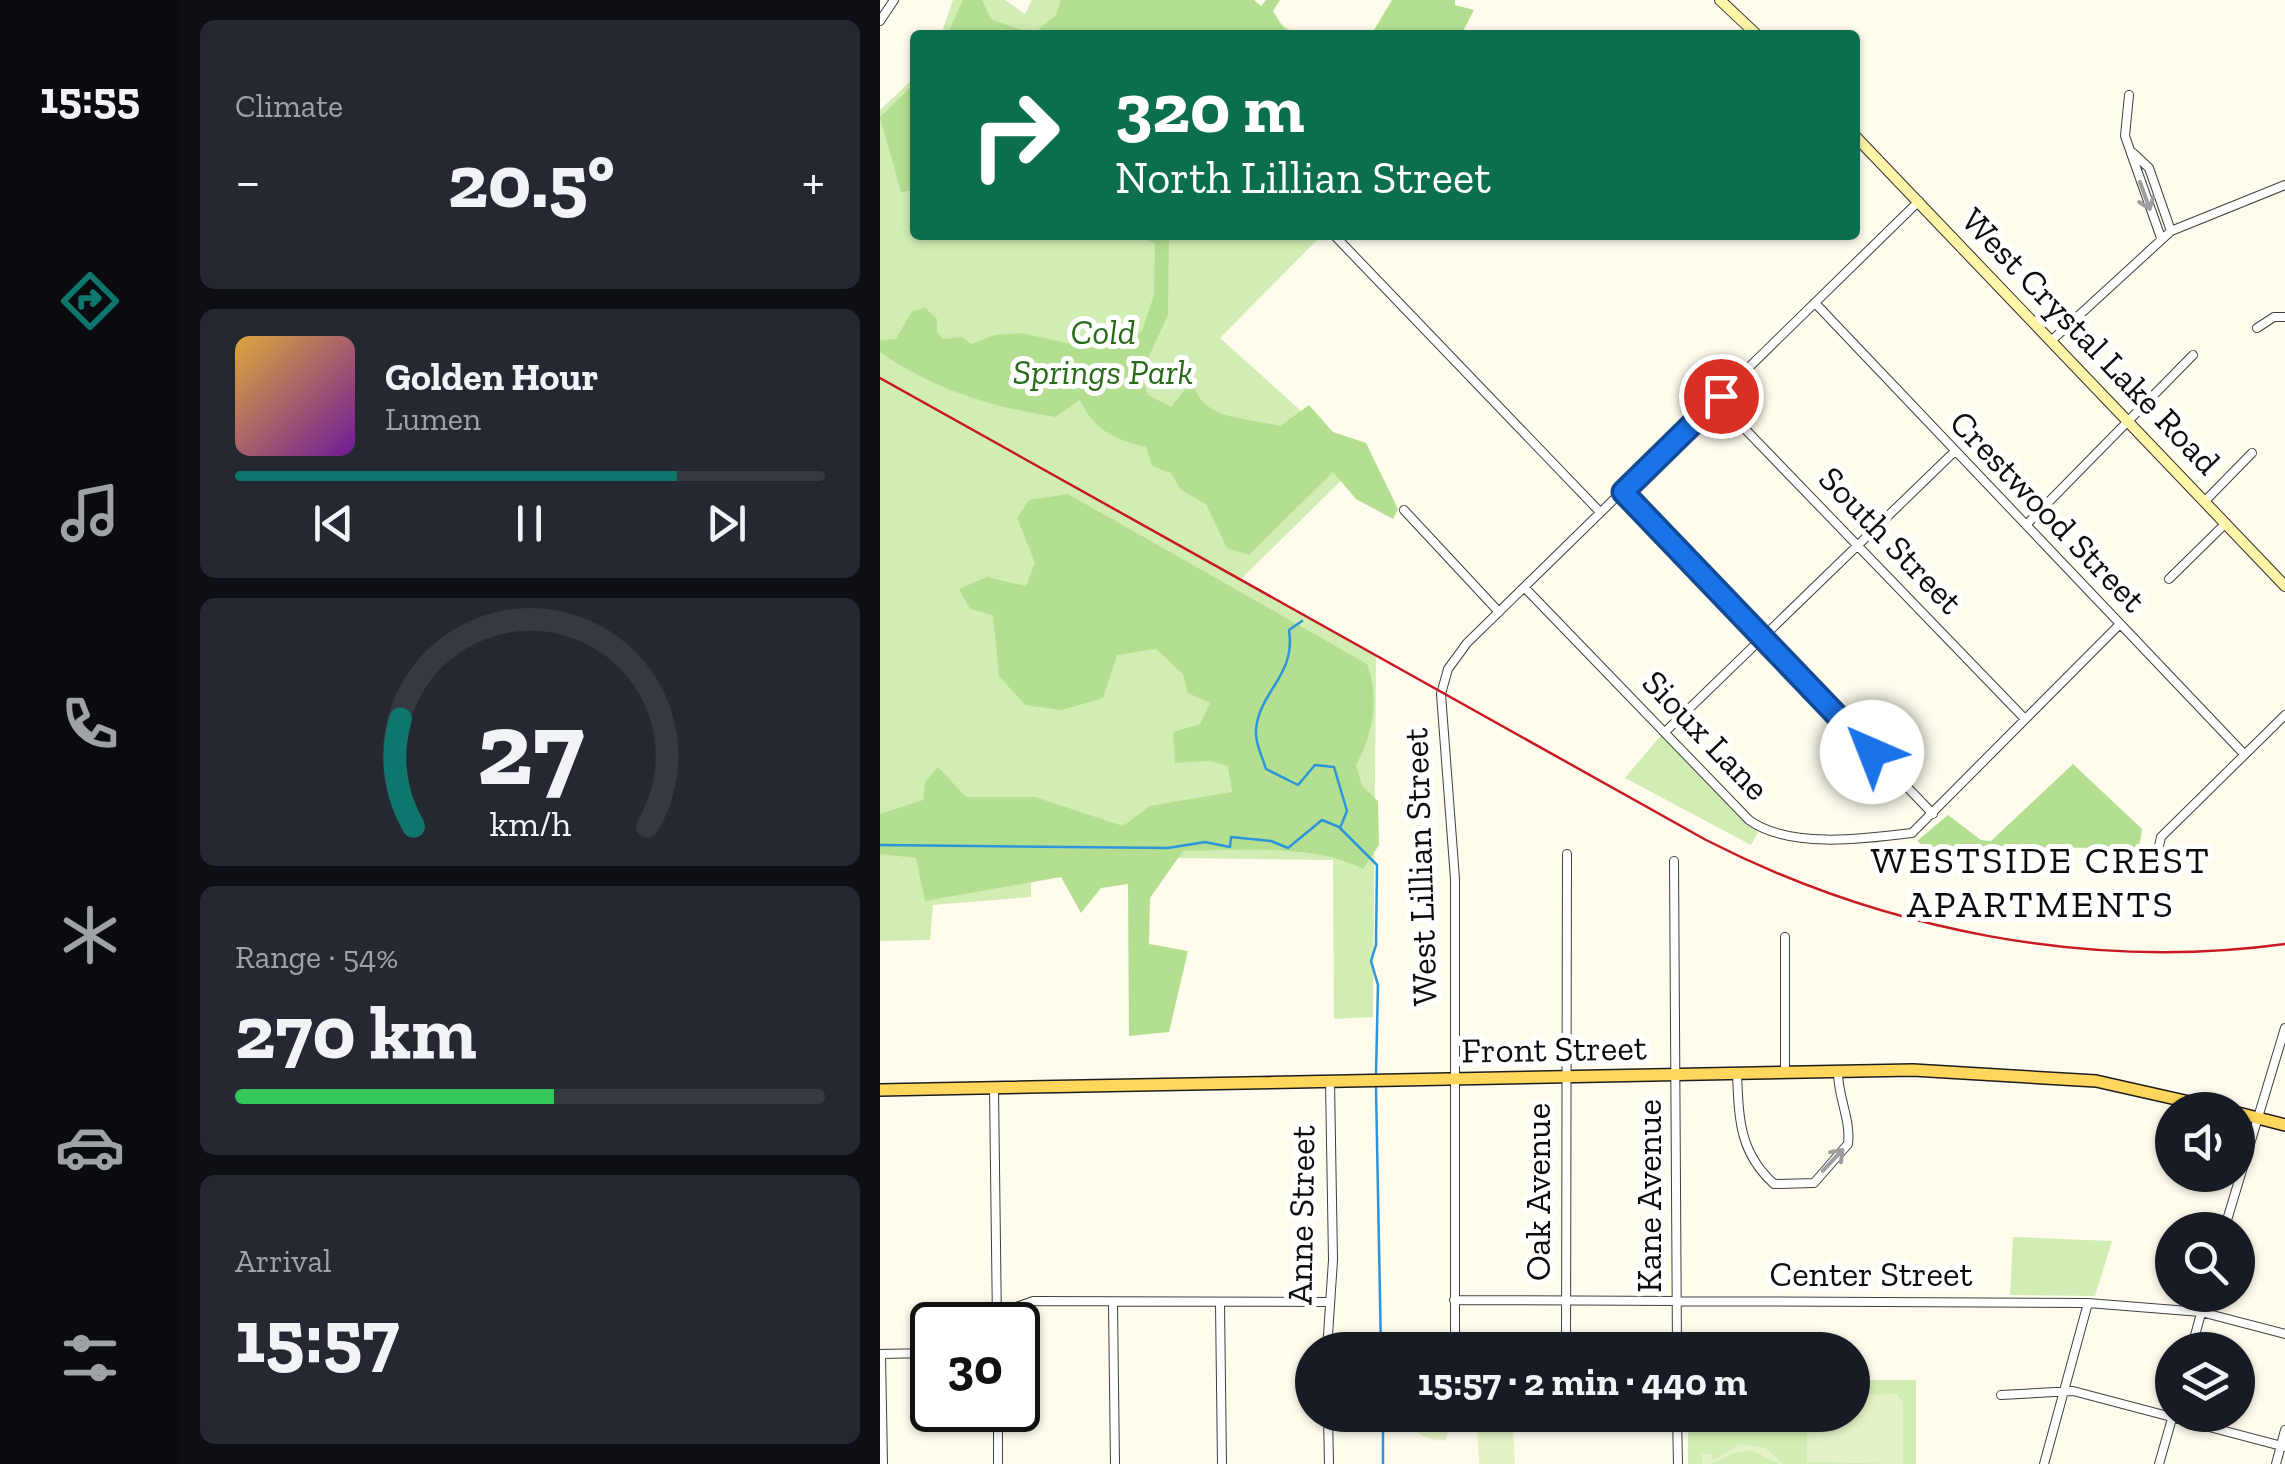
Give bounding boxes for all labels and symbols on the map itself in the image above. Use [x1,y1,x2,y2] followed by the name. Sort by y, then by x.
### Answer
[2137,180,2155,211] one-way arrow
[1953,199,2229,483] street label: West Crystal Lake Road
[1013,311,1193,393] park label: Cold Springs Park
[1679,354,1764,439] pin
[1941,402,2155,620] street label: Crestwood Street
[1810,458,1972,622] street label: South Street
[1634,661,1778,809] street label: Sioux Lane
[1820,700,1924,804] position arrow
[1394,727,1446,1007] street label: West Lillian Street
[1871,837,2211,927] district label: WESTSIDE CREST APARTMENTS
[1461,1026,1647,1072] street label: Front Street
[1628,1099,1670,1293] street label: Kane Avenue
[1517,1103,1559,1281] street label: Oak Avenue
[1278,1125,1324,1305] street label: Anne Street
[1821,1149,1845,1173] one-way arrow
[1770,1253,1972,1295] street label: Center Street
[910,1302,1040,1432] speed limit sign: 30

